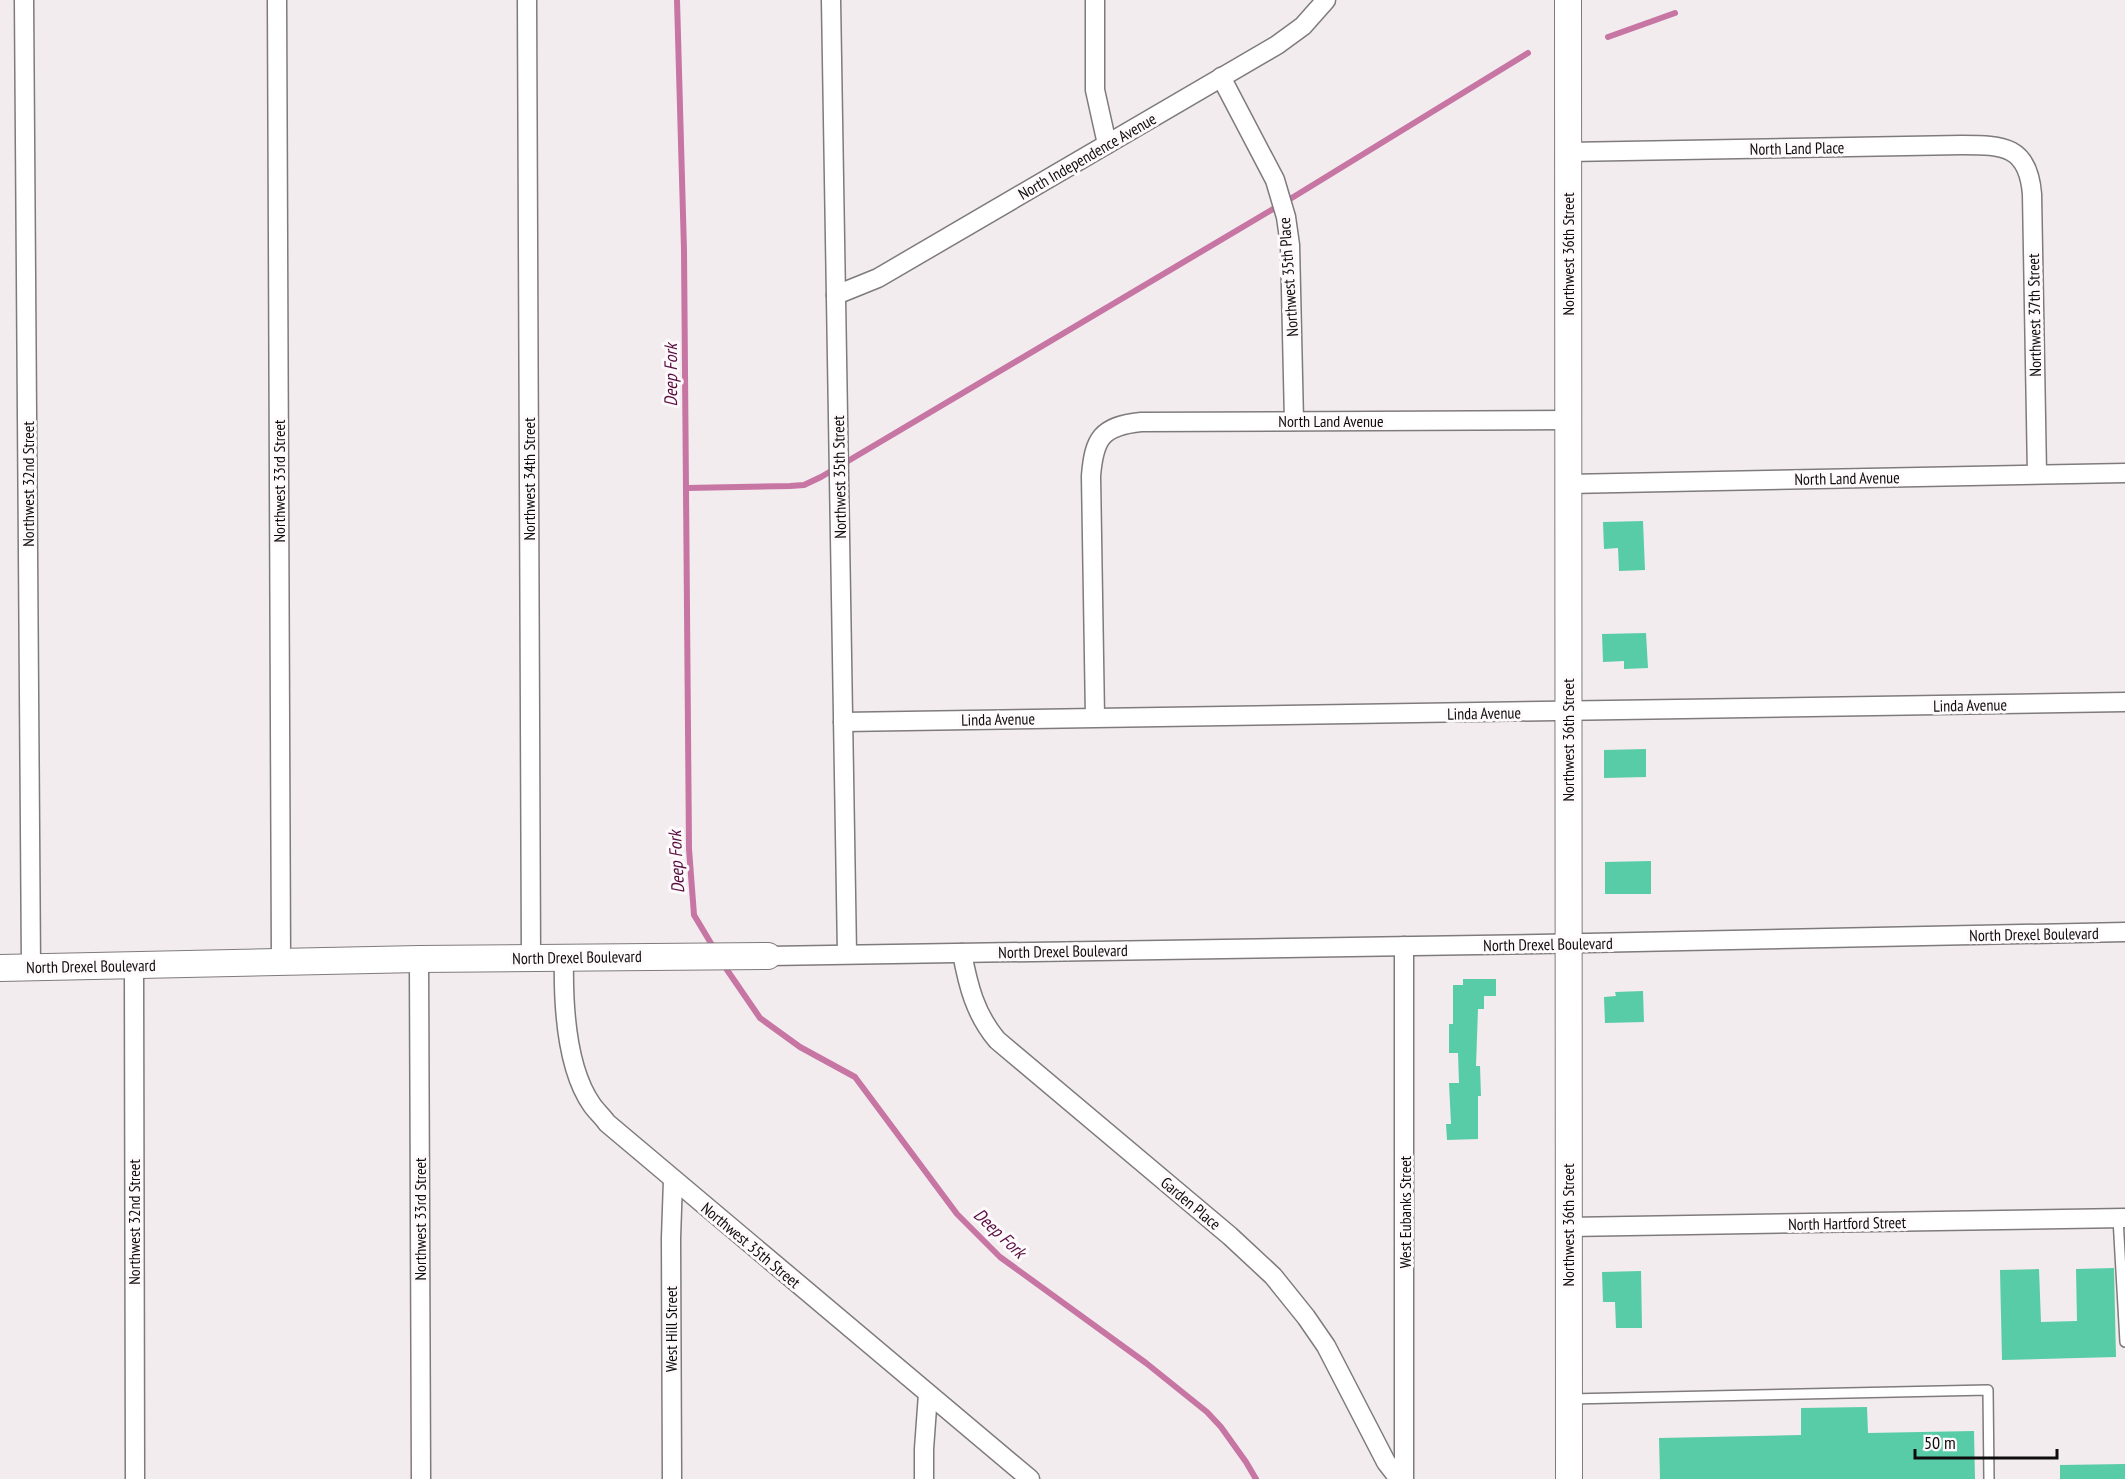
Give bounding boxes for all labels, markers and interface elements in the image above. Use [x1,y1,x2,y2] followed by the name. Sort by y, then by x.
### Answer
[1014,108,1160,204] street label: North Independence Avenue
[1750,137,1844,159] street label: North Land Place
[1558,192,1578,316] street label: Northwest 36th Street
[1274,217,1302,337] street label: Northwest 35th Place
[2023,253,2045,377] street label: Northwest 37th Street
[659,342,682,406] water label: Deep Fork
[1278,411,1384,431] street label: North Land Avenue
[828,415,850,539] street label: Northwest 35th Street
[519,417,539,541] street label: Northwest 34th Street
[269,419,289,543] street label: Northwest 33rd Street
[18,421,38,547] street label: Northwest 32nd Street
[1794,467,1900,489] street label: North Land Avenue
[1558,678,1578,802] street label: Northwest 36th Street
[1933,694,2007,716] street label: Linda Avenue
[1447,702,1521,724] street label: Linda Avenue
[961,708,1035,730] street label: Linda Avenue
[663,828,689,894] water label: Deep Fork
[1969,923,2099,945] street label: North Drexel Boulevard
[1483,933,1613,955] street label: North Drexel Boulevard
[998,940,1128,962] street label: North Drexel Boulevard
[512,946,642,968] street label: North Drexel Boulevard
[26,955,156,977] street label: North Drexel Boulevard
[1395,1155,1415,1268] street label: West Eubanks Street
[410,1157,430,1281] street label: Northwest 33rd Street
[124,1159,144,1285] street label: Northwest 32nd Street
[1558,1163,1578,1287] street label: Northwest 36th Street
[1157,1172,1225,1234] street label: Garden Place
[697,1198,805,1293] street label: Northwest 35th Street
[969,1203,1032,1264] water label: Deep Fork
[1788,1212,1907,1234] street label: North Hartford Street
[661,1285,681,1372] street label: West Hill Street
[1915,1422,2058,1460] scale bar
[1924,1431,1956,1454] text: 50 m

